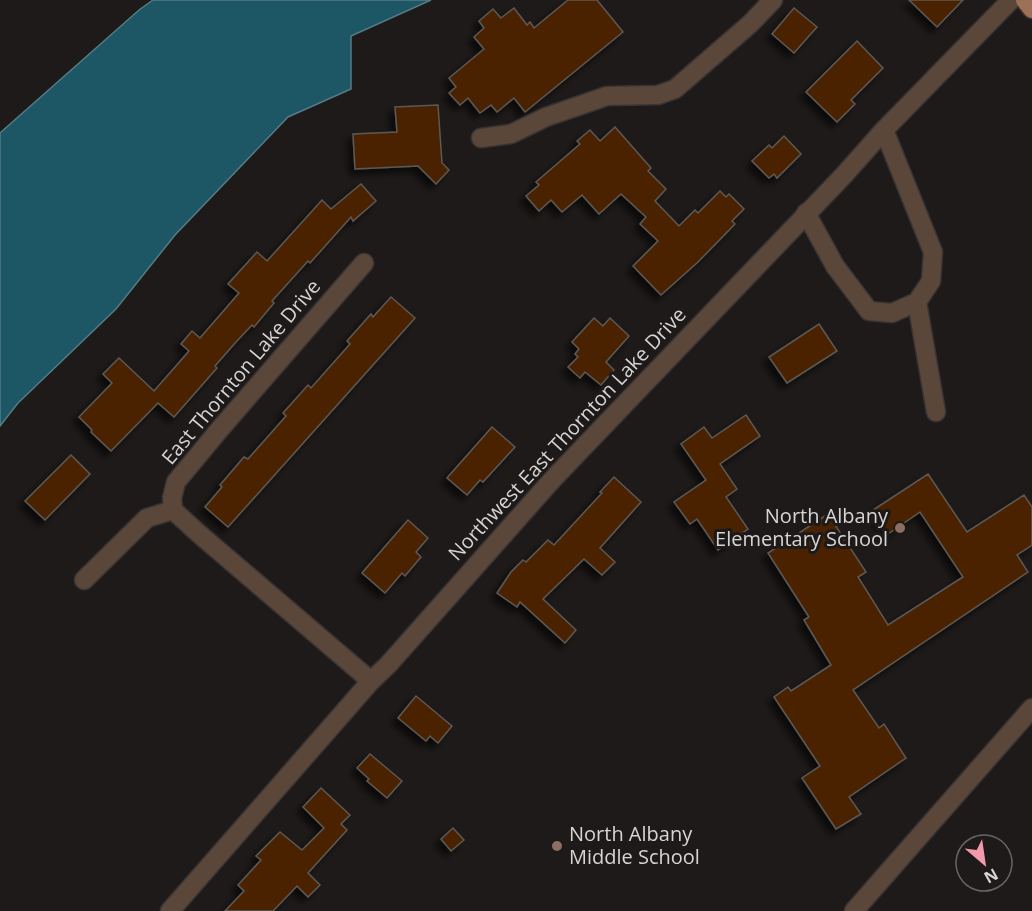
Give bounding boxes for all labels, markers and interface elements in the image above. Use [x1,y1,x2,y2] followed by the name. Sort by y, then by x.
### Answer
[155,273,326,470] street label: East Thornton Lake Drive
[442,301,691,566] street label: Northwest East Thornton Lake Drive
[715,502,889,552] place label: North Albany Elementary School
[893,521,907,535] marker: North Albany Elementary School
[569,820,700,870] place label: North Albany Middle School
[954,833,1014,893] north arrow
[550,839,564,853] marker: North Albany Middle School
[980,863,1002,889] text: N

